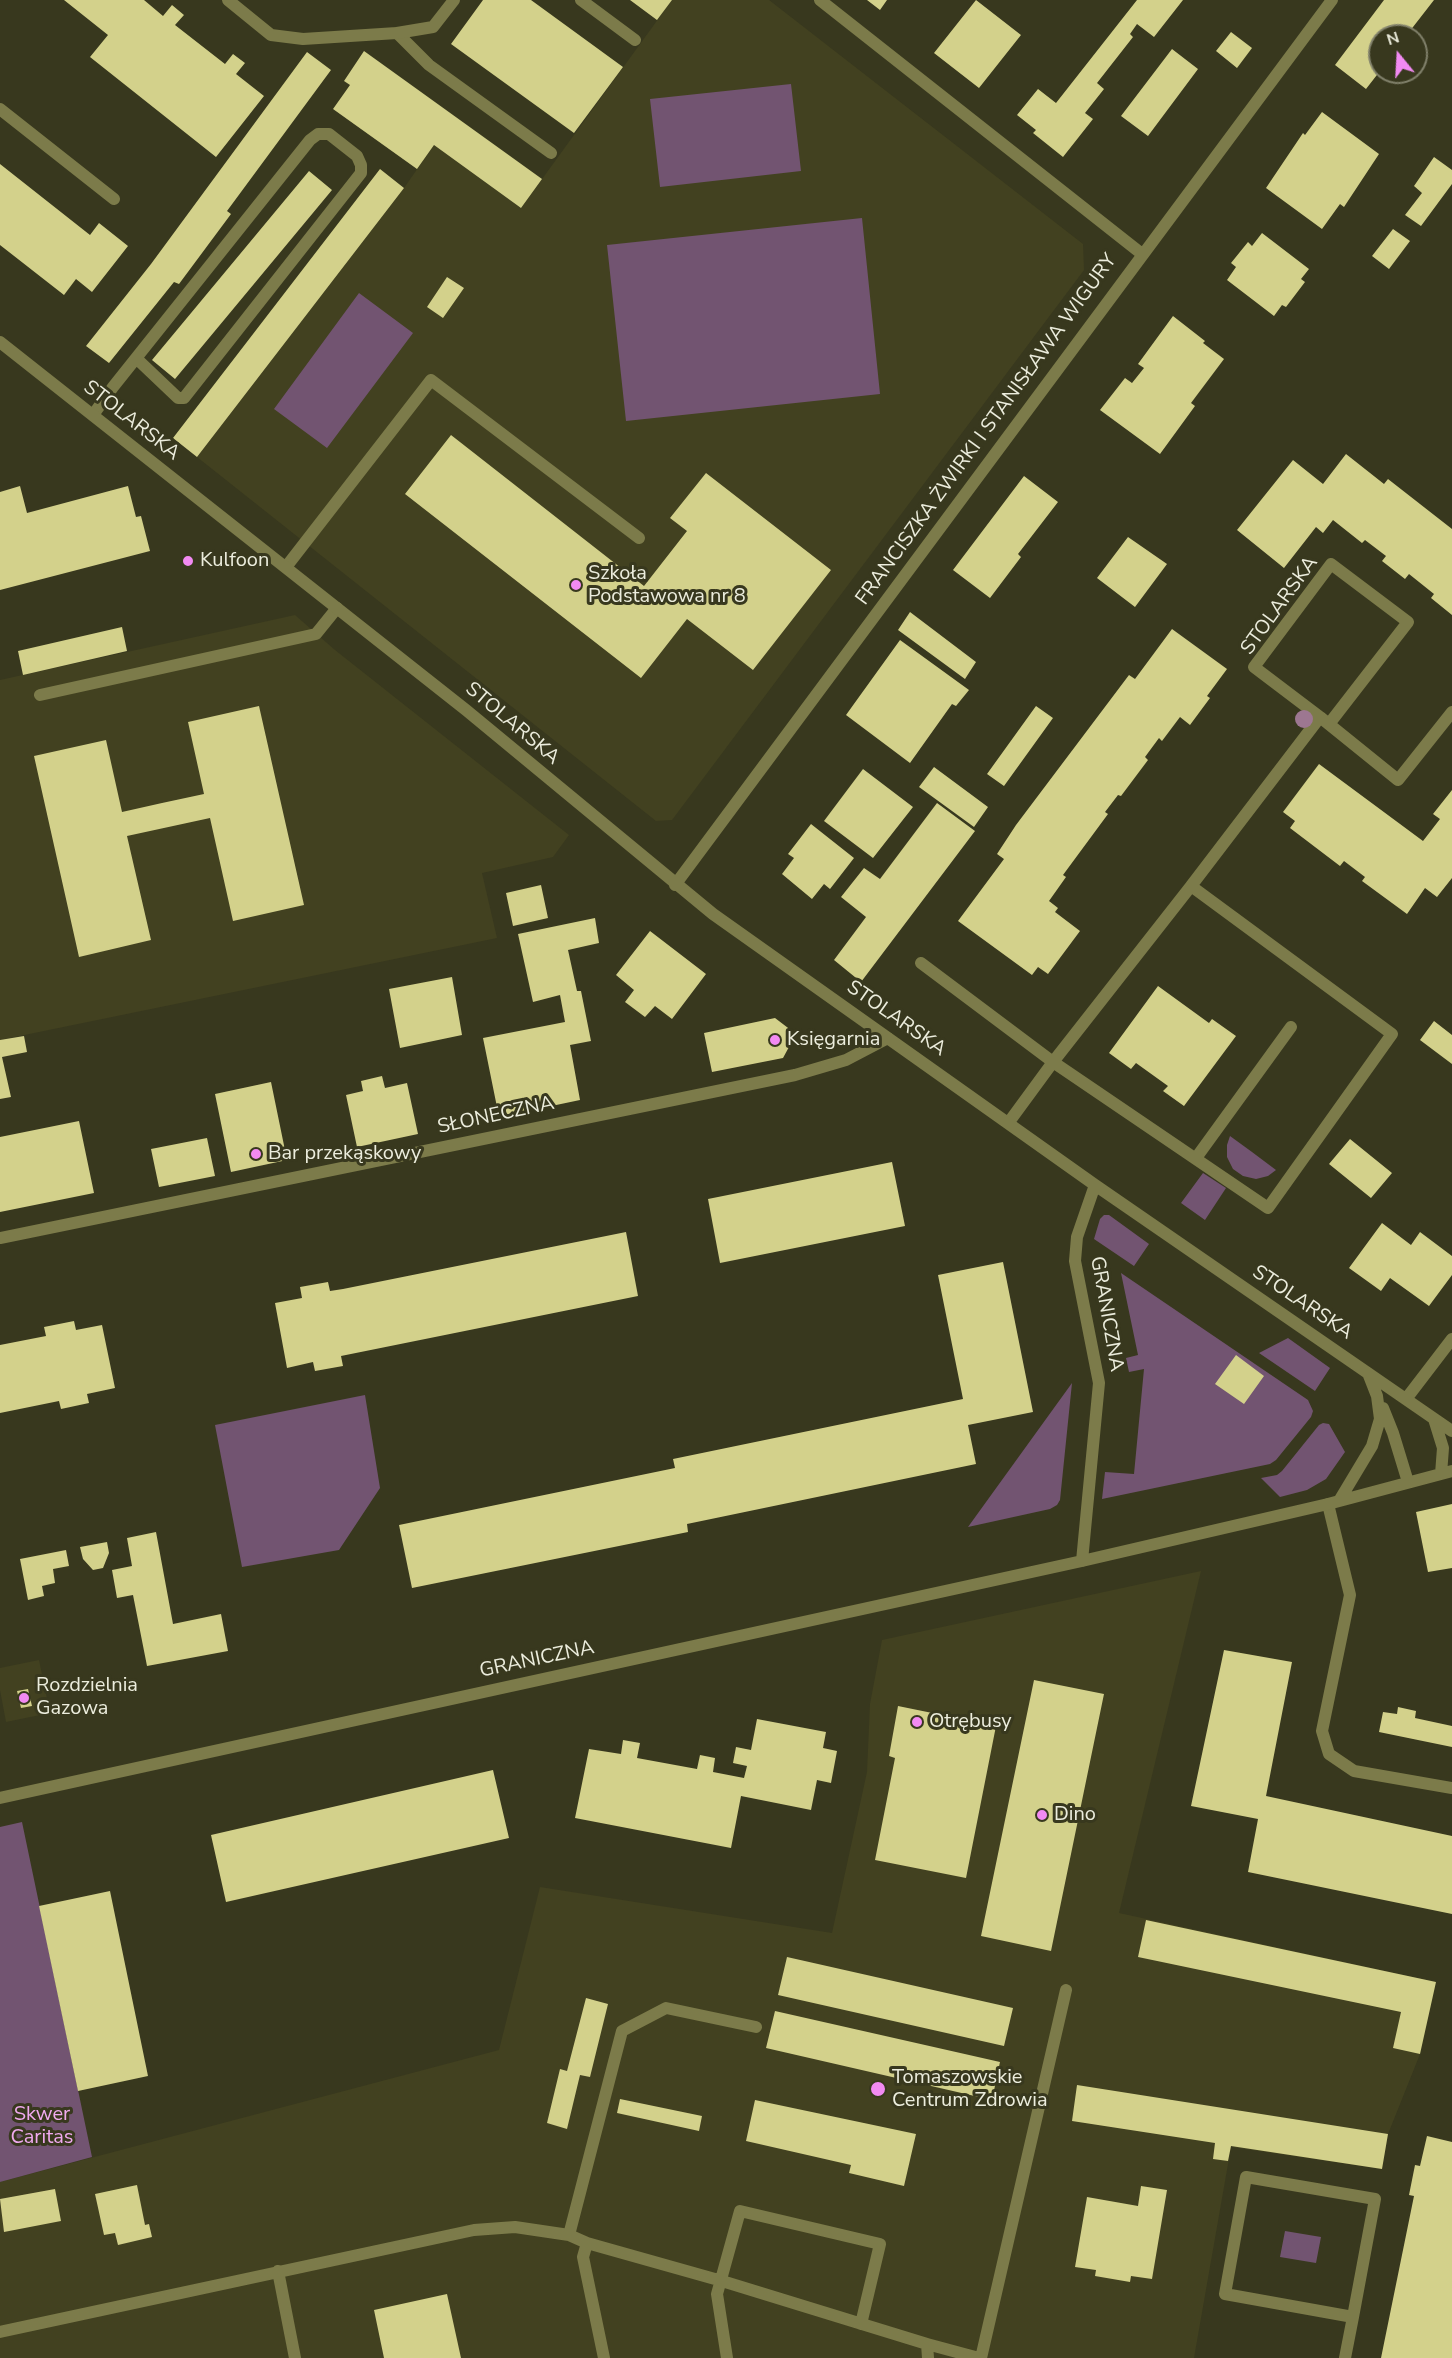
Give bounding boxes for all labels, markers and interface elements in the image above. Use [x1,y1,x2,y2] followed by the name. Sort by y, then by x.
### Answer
[1368,24,1428,84] north arrow
[1384,26,1402,51] text: N
[851,250,1123,610] street label: FRANCISZKA ŻWIRKI I STANISŁAWA WIGURY
[78,376,184,466] street label: STOLARSKA
[200,549,269,573] place label: Kulfoon
[1236,552,1324,660] street label: STOLARSKA
[181,554,195,568] marker: Kulfoon
[588,562,746,609] place label: Szkoła Podstawowa nr 8
[569,578,583,592] marker: Szkoła Podstawowa nr 8
[460,678,564,770] street label: STOLARSKA
[842,976,950,1062] street label: STOLARSKA
[787,1028,880,1052] place label: Księgarnia
[768,1033,782,1047] marker: Księgarnia
[435,1092,557,1140] street label: SŁONECZNA
[268,1142,421,1166] place label: Bar przekąskowy
[249,1147,263,1161] marker: Bar przekąskowy
[1084,1254,1128,1374] street label: GRANICZNA
[1247,1261,1357,1345] street label: STOLARSKA
[477,1636,597,1684] street label: GRANICZNA
[36,1674,138,1721] place label: Rozdzielnia Gazowa
[17,1691,31,1705] marker: Rozdzielnia Gazowa
[929,1710,1012,1734] place label: Otrębusy
[910,1715,924,1729] marker: Otrębusy
[1054,1803,1096,1827] place label: Dino
[1035,1808,1049,1822] marker: Dino
[892,2066,1048,2113] place label: Tomaszowskie Centrum Zdrowia
[869,2080,887,2098] marker: Tomaszowskie Centrum Zdrowia
[11,2103,73,2150] park label: Skwer Caritas

